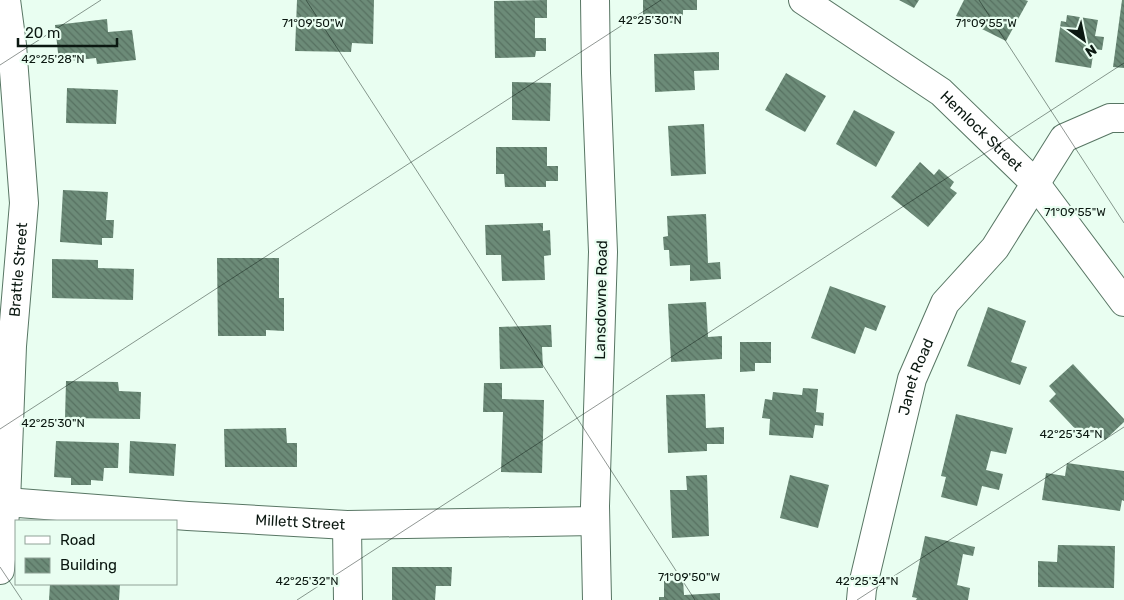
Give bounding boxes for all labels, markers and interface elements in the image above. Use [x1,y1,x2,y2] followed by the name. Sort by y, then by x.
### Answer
[618,13,682,27] text: 42°25'30"N
[18,15,116,47] scale bar
[1059,15,1109,65] north arrow
[282,16,344,30] text: 71°09'50"W
[955,16,1017,30] text: 71°09'55"W
[25,24,60,42] text: 20 m
[1082,41,1100,60] text: N
[21,52,85,66] text: 42°25'28"N
[936,87,1026,175] street label: Hemlock Street
[1044,205,1106,219] text: 71°09'55"W
[5,222,31,318] street label: Brattle Street
[591,240,611,360] street label: Lansdowne Road
[895,336,937,417] street label: Janet Road
[21,416,85,430] text: 42°25'30"N
[1039,427,1103,441] text: 42°25'34"N
[255,511,346,534] street label: Millett Street
[15,520,178,585] legend
[60,531,96,549] text: Road
[60,556,117,574] text: Building
[658,570,720,584] text: 71°09'50"W
[275,574,339,588] text: 42°25'32"N
[835,574,899,588] text: 42°25'34"N

